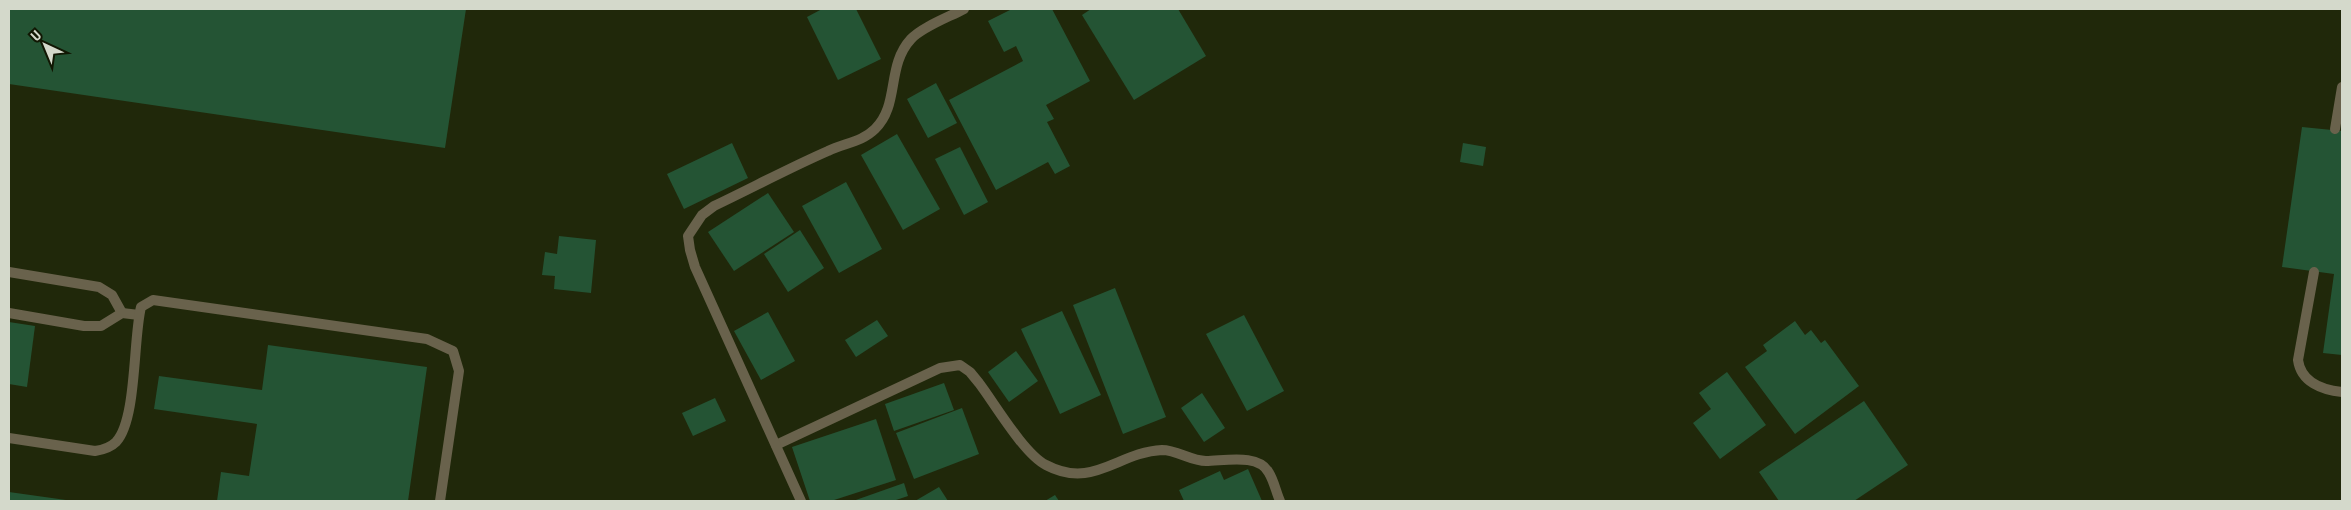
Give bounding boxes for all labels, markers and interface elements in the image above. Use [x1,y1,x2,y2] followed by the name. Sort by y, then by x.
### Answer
[20,20,70,70] north arrow
[28,27,44,44] text: U

